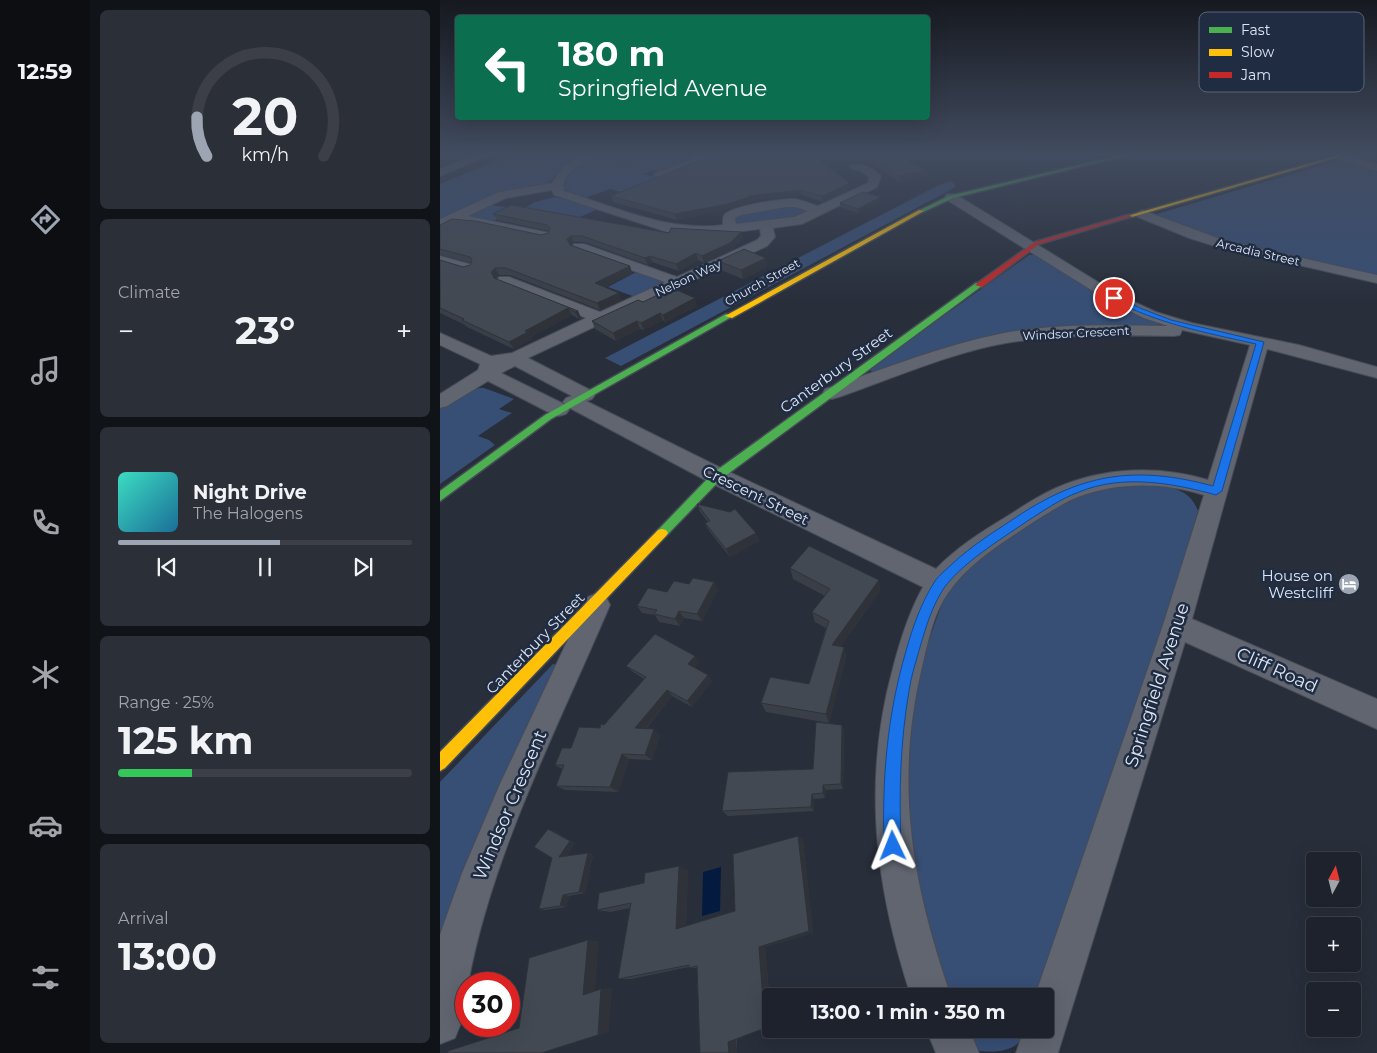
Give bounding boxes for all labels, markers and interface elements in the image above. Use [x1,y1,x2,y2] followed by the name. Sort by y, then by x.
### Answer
[1199,12,1364,92] legend
[1241,21,1271,39] text: Fast
[558,32,665,75] text: 180 m
[475,35,540,100] icon: left
[1241,43,1275,61] text: Slow
[18,58,72,85] text: 12:59
[1240,66,1271,84] text: Jam
[558,75,767,102] text: Springfield Avenue
[232,85,298,148] text: 20
[241,144,289,165] text: km/h
[28,202,63,237] icon: directions
[1215,235,1301,269] street label: Arcadia Street
[722,255,802,309] street label: Church Street
[653,256,724,300] street label: Nelson Way
[1093,277,1135,319] pin
[118,283,180,302] text: Climate
[1100,284,1128,312] icon: arrive
[235,307,295,354] text: 23°
[118,314,134,348] text: −
[396,314,412,348] text: +
[776,323,896,417] street label: Canterbury Street
[1022,323,1130,343] street label: Windsor Crescent
[28,353,63,388] icon: music
[700,461,812,529] street label: Crescent Street
[193,481,307,504] text: Night Drive
[193,504,303,523] text: The Halogens
[28,505,63,540] icon: phone
[153,553,181,581] icon: previous
[251,553,279,581] icon: pause
[349,553,377,581] icon: next
[1261,566,1334,602] place label: House on Westcliff
[1337,572,1361,596] hotel icon: House on Westcliff
[482,588,588,698] street label: Canterbury Street
[1120,600,1194,770] street label: Springfield Avenue
[1233,642,1321,698] street label: Cliff Road
[28,657,63,692] icon: climate
[118,693,214,712] text: Range · 25%
[118,717,253,764] text: 125 km
[468,727,552,883] street label: Windsor Crescent
[28,808,63,843] icon: car
[866,819,918,871] position arrow
[1306,852,1361,908] north arrow
[1306,852,1361,1037] map controls
[118,909,168,928] text: Arrival
[1306,917,1361,972] button: +
[118,933,217,980] text: 13:00
[28,960,63,995] icon: filters
[455,972,520,1037] speed limit sign: 30
[1306,982,1361,1037] button: −
[811,1001,1005,1024] text: 13:00 · 1 min · 350 m

